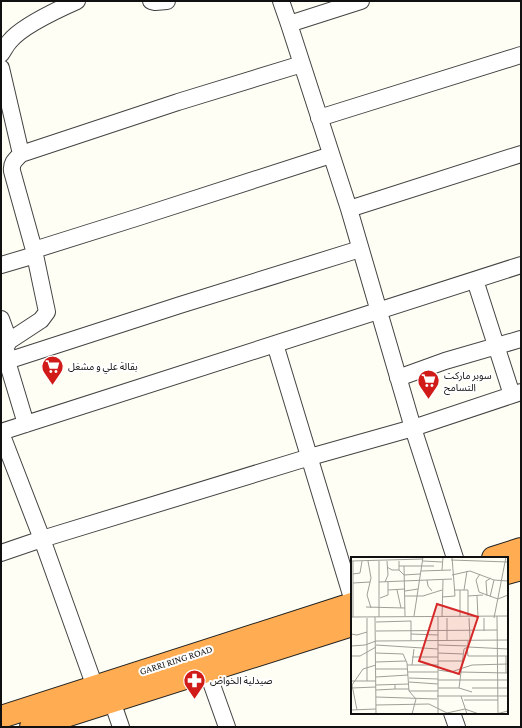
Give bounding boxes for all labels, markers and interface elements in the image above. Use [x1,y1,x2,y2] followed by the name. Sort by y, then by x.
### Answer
[39,353,65,386] supermarket icon: بقالة علي و مشغل
[68,361,138,374] place label: بقالة علي و مشغل
[415,368,441,401] supermarket icon: سوبر ماركت التسامح
[444,370,492,395] place label: سوبر ماركت التسامح
[351,557,508,714] inset map
[138,643,214,677] street label: GARRI RING ROAD
[181,667,207,700] pharmacy icon: صيدلية الخواض
[210,675,273,687] place label: صيدلية الخواض

